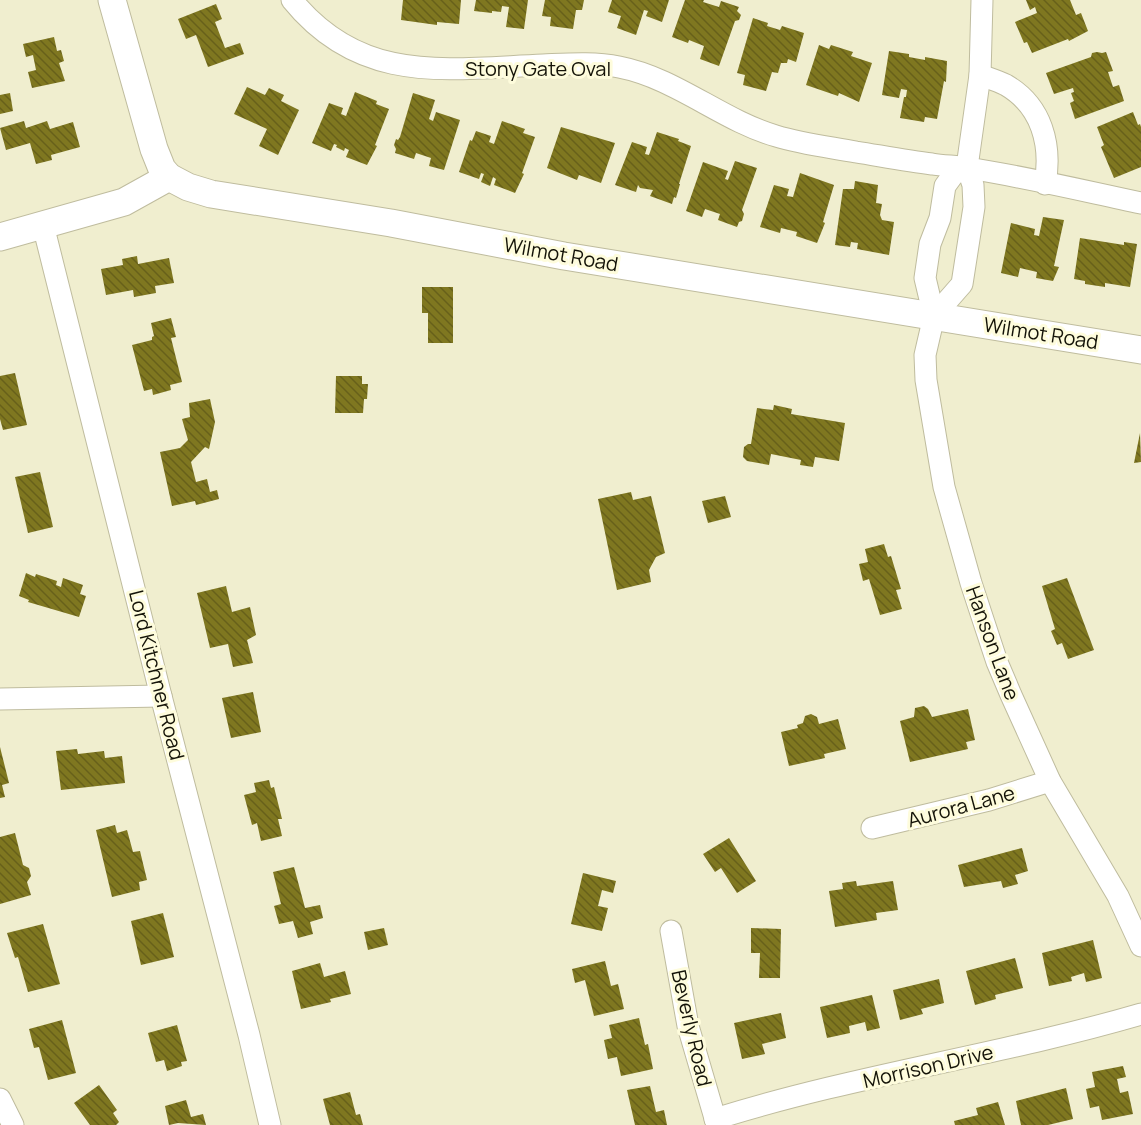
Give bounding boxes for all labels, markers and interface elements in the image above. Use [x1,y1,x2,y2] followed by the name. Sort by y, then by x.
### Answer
[465,55,611,82] street label: Stony Gate Oval
[502,231,620,277] street label: Wilmot Road
[982,311,1100,355] street label: Wilmot Road
[960,582,1026,704] street label: Hanson Lane
[123,587,191,763] street label: Lord Kitchner Road
[904,779,1018,833] street label: Aurora Lane
[665,967,719,1089] street label: Beverly Road
[860,1038,996,1094] street label: Morrison Drive

